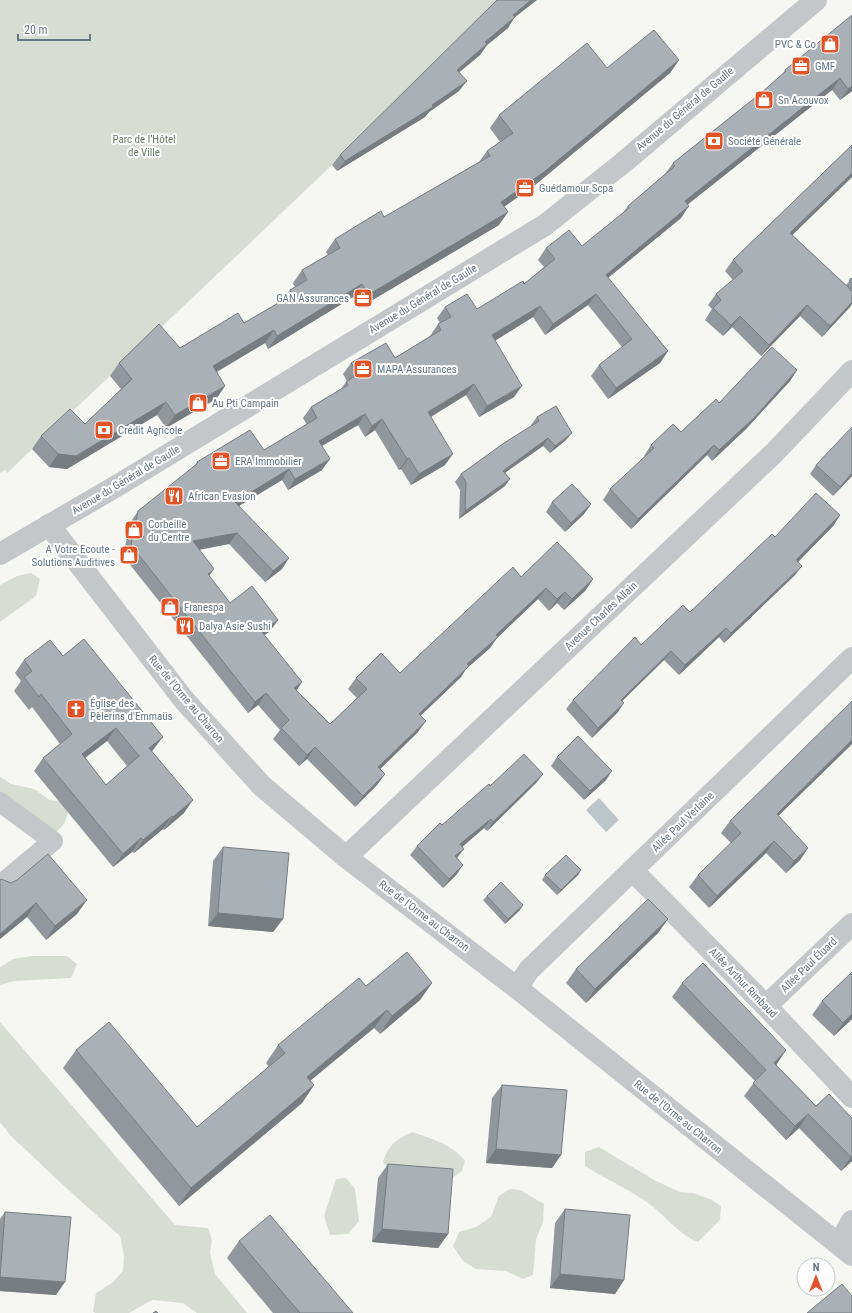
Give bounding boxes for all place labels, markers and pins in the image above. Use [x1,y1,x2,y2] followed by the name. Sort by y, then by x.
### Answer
[819,33,841,55] shop icon: PVC & Co
[775,38,816,51] place label: PVC & Co
[790,55,812,77] office icon: GMF
[815,60,835,73] place label: GMF
[753,89,775,111] shop icon: Sn Acouvox
[778,94,829,107] place label: Sn Acouvox
[703,130,725,152] bank icon: Société Générale
[728,135,801,148] place label: Société Générale
[514,177,536,199] office icon: Guédamour Scpa
[539,182,613,195] place label: Guédamour Scpa
[352,287,374,309] office icon: GAN Assurances
[276,292,349,305] place label: GAN Assurances
[352,358,374,380] office icon: MAPA Assurances
[377,363,457,376] place label: MAPA Assurances
[187,392,209,414] shop icon: Au Pti Campain
[212,397,279,410] place label: Au Pti Campain
[93,419,115,441] bank icon: Crédit Agricole
[118,424,182,437] place label: Crédit Agricole
[210,450,232,472] office icon: ERA Immobilier
[235,455,302,468] place label: ERA Immobilier
[163,485,185,507] restaurant icon: African Evasion
[188,490,256,503] place label: African Evasion
[148,518,190,544] place label: Corbeille du Centre
[123,519,145,541] shop icon: Corbeille du Centre
[32,543,115,569] place label: A Votre Ecoute - Solutions Auditives
[118,544,140,566] shop icon: A Votre Ecoute - Solutions Auditives
[159,596,181,618] shop icon: Franespa
[184,601,224,614] place label: Franespa
[174,615,196,637] restaurant icon: Dalya Asie Sushi
[199,620,271,633] place label: Dalya Asie Sushi
[90,697,173,723] place label: Église des Pèlerins d'Emmaüs
[65,698,87,720] church icon: Église des Pèlerins d'Emmaüs

